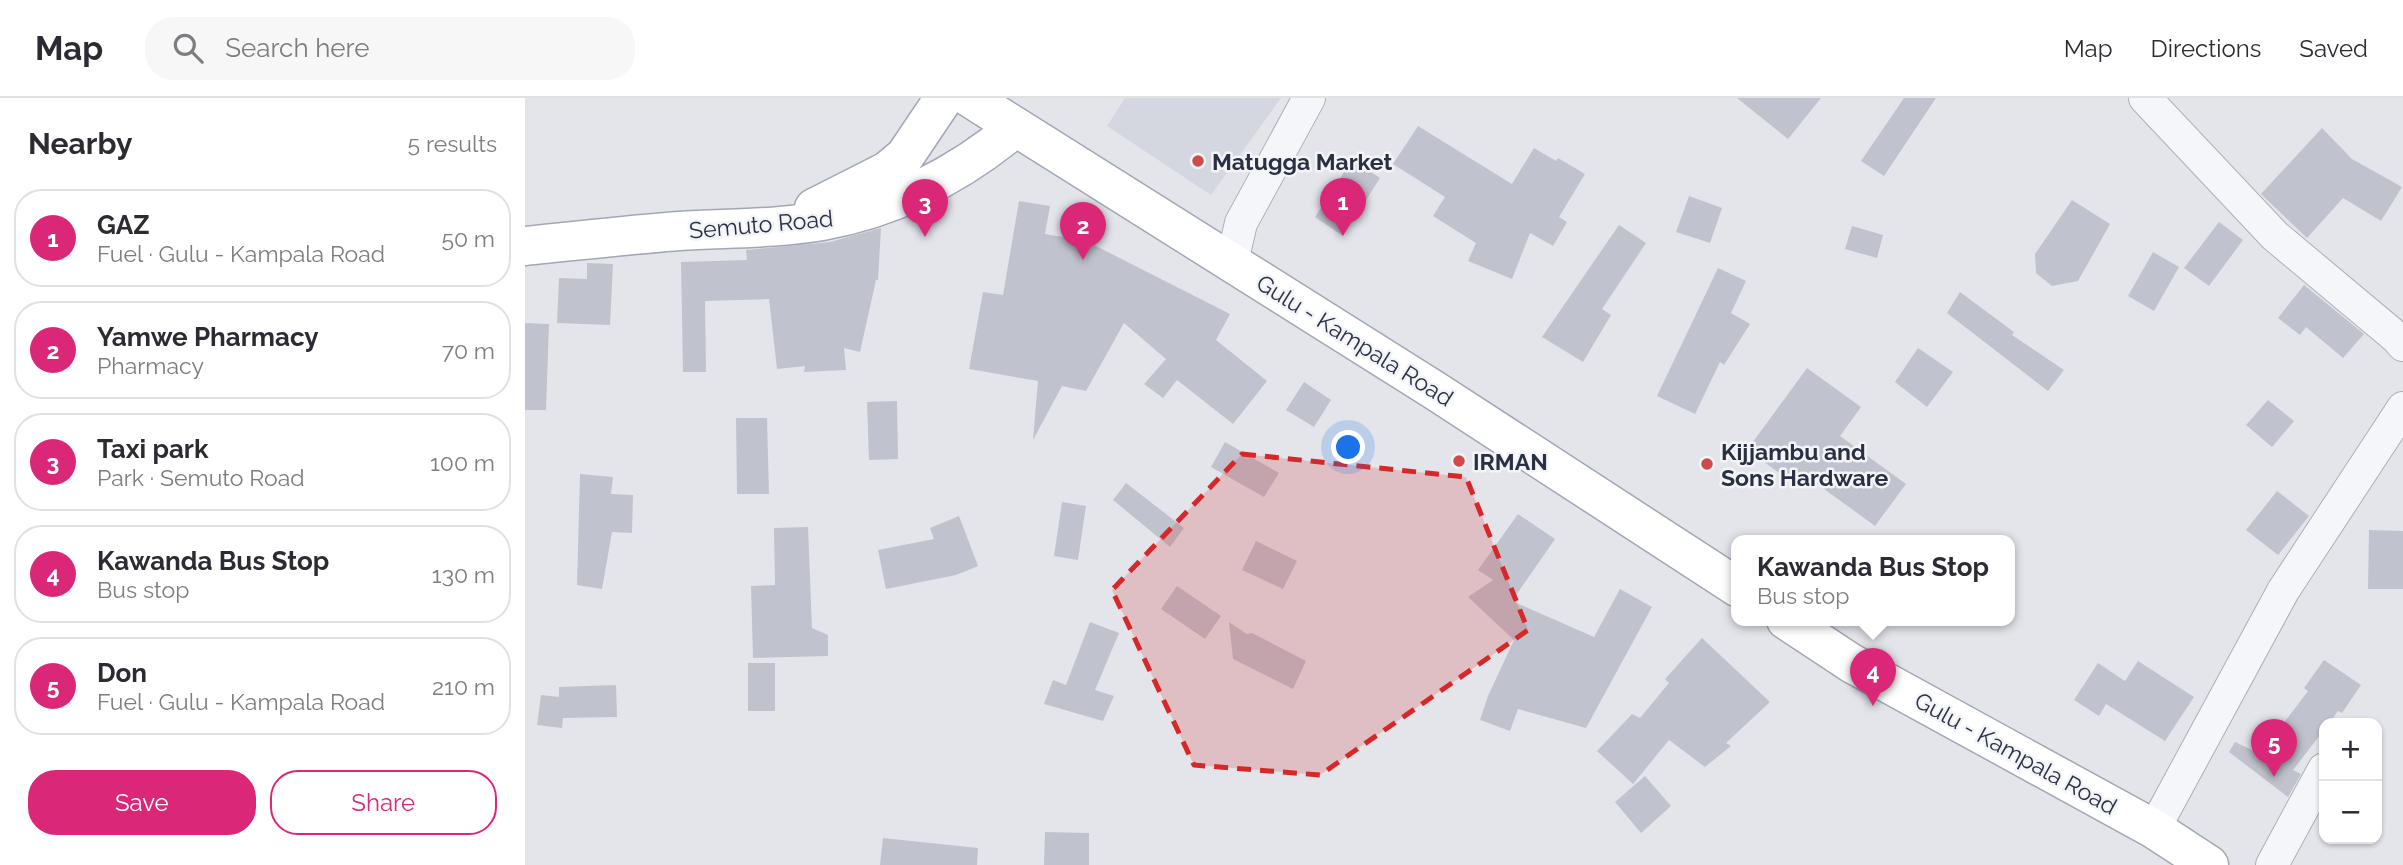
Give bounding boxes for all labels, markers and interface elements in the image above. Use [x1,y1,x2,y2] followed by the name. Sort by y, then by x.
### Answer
[145,17,635,80] search box
[35,29,103,68] text: Map
[169,29,207,67] icon: search
[225,33,370,63] text: Search here
[2064,34,2113,63] text: Map
[2151,34,2261,63] text: Directions
[2299,34,2368,63] text: Saved
[28,126,132,161] text: Nearby
[408,130,497,157] text: 5 results
[1212,148,1392,175] place label: Matugga Market
[1190,153,1206,169] marker: Matugga Market
[1320,178,1366,236] pin: 1
[902,179,948,237] pin: 3
[1060,202,1106,260] pin: 2
[688,204,834,244] street label: Semuto Road
[97,210,150,240] text: GAZ
[47,225,59,252] text: 1
[441,225,495,252] text: 50 m
[97,240,385,267] text: Fuel · Gulu - Kampala Road
[1252,269,1458,411] street label: Gulu - Kampala Road
[97,322,319,352] text: Yamwe Pharmacy
[47,337,59,364] text: 2
[442,337,495,364] text: 70 m
[97,352,204,379] text: Pharmacy
[1331,430,1365,464] your location
[97,434,208,464] text: Taxi park
[1721,438,1889,491] place label: Kijjambu and Sons Hardware
[1473,448,1548,475] place label: IRMAN
[47,449,59,476] text: 3
[430,449,495,476] text: 100 m
[1451,453,1467,469] marker: IRMAN
[1699,456,1715,472] marker: Kijjambu and Sons Hardware
[97,464,305,491] text: Park · Semuto Road
[1731,535,2015,626] popup
[97,546,329,576] text: Kawanda Bus Stop
[1757,552,1989,582] text: Kawanda Bus Stop
[46,561,60,588] text: 4
[432,561,495,588] text: 130 m
[97,576,189,603] text: Bus stop
[1757,582,1849,609] text: Bus stop
[1850,648,1896,706] pin: 4
[97,658,147,688] text: Don
[47,673,59,700] text: 5
[432,673,495,700] text: 210 m
[1910,686,2122,820] street label: Gulu - Kampala Road
[97,688,385,715] text: Fuel · Gulu - Kampala Road
[2319,718,2382,844] map controls
[2319,718,2382,781] button: +
[2251,719,2297,777] pin: 5
[28,770,256,835] button: Save
[270,770,497,835] button: Share
[2319,781,2382,844] button: −

